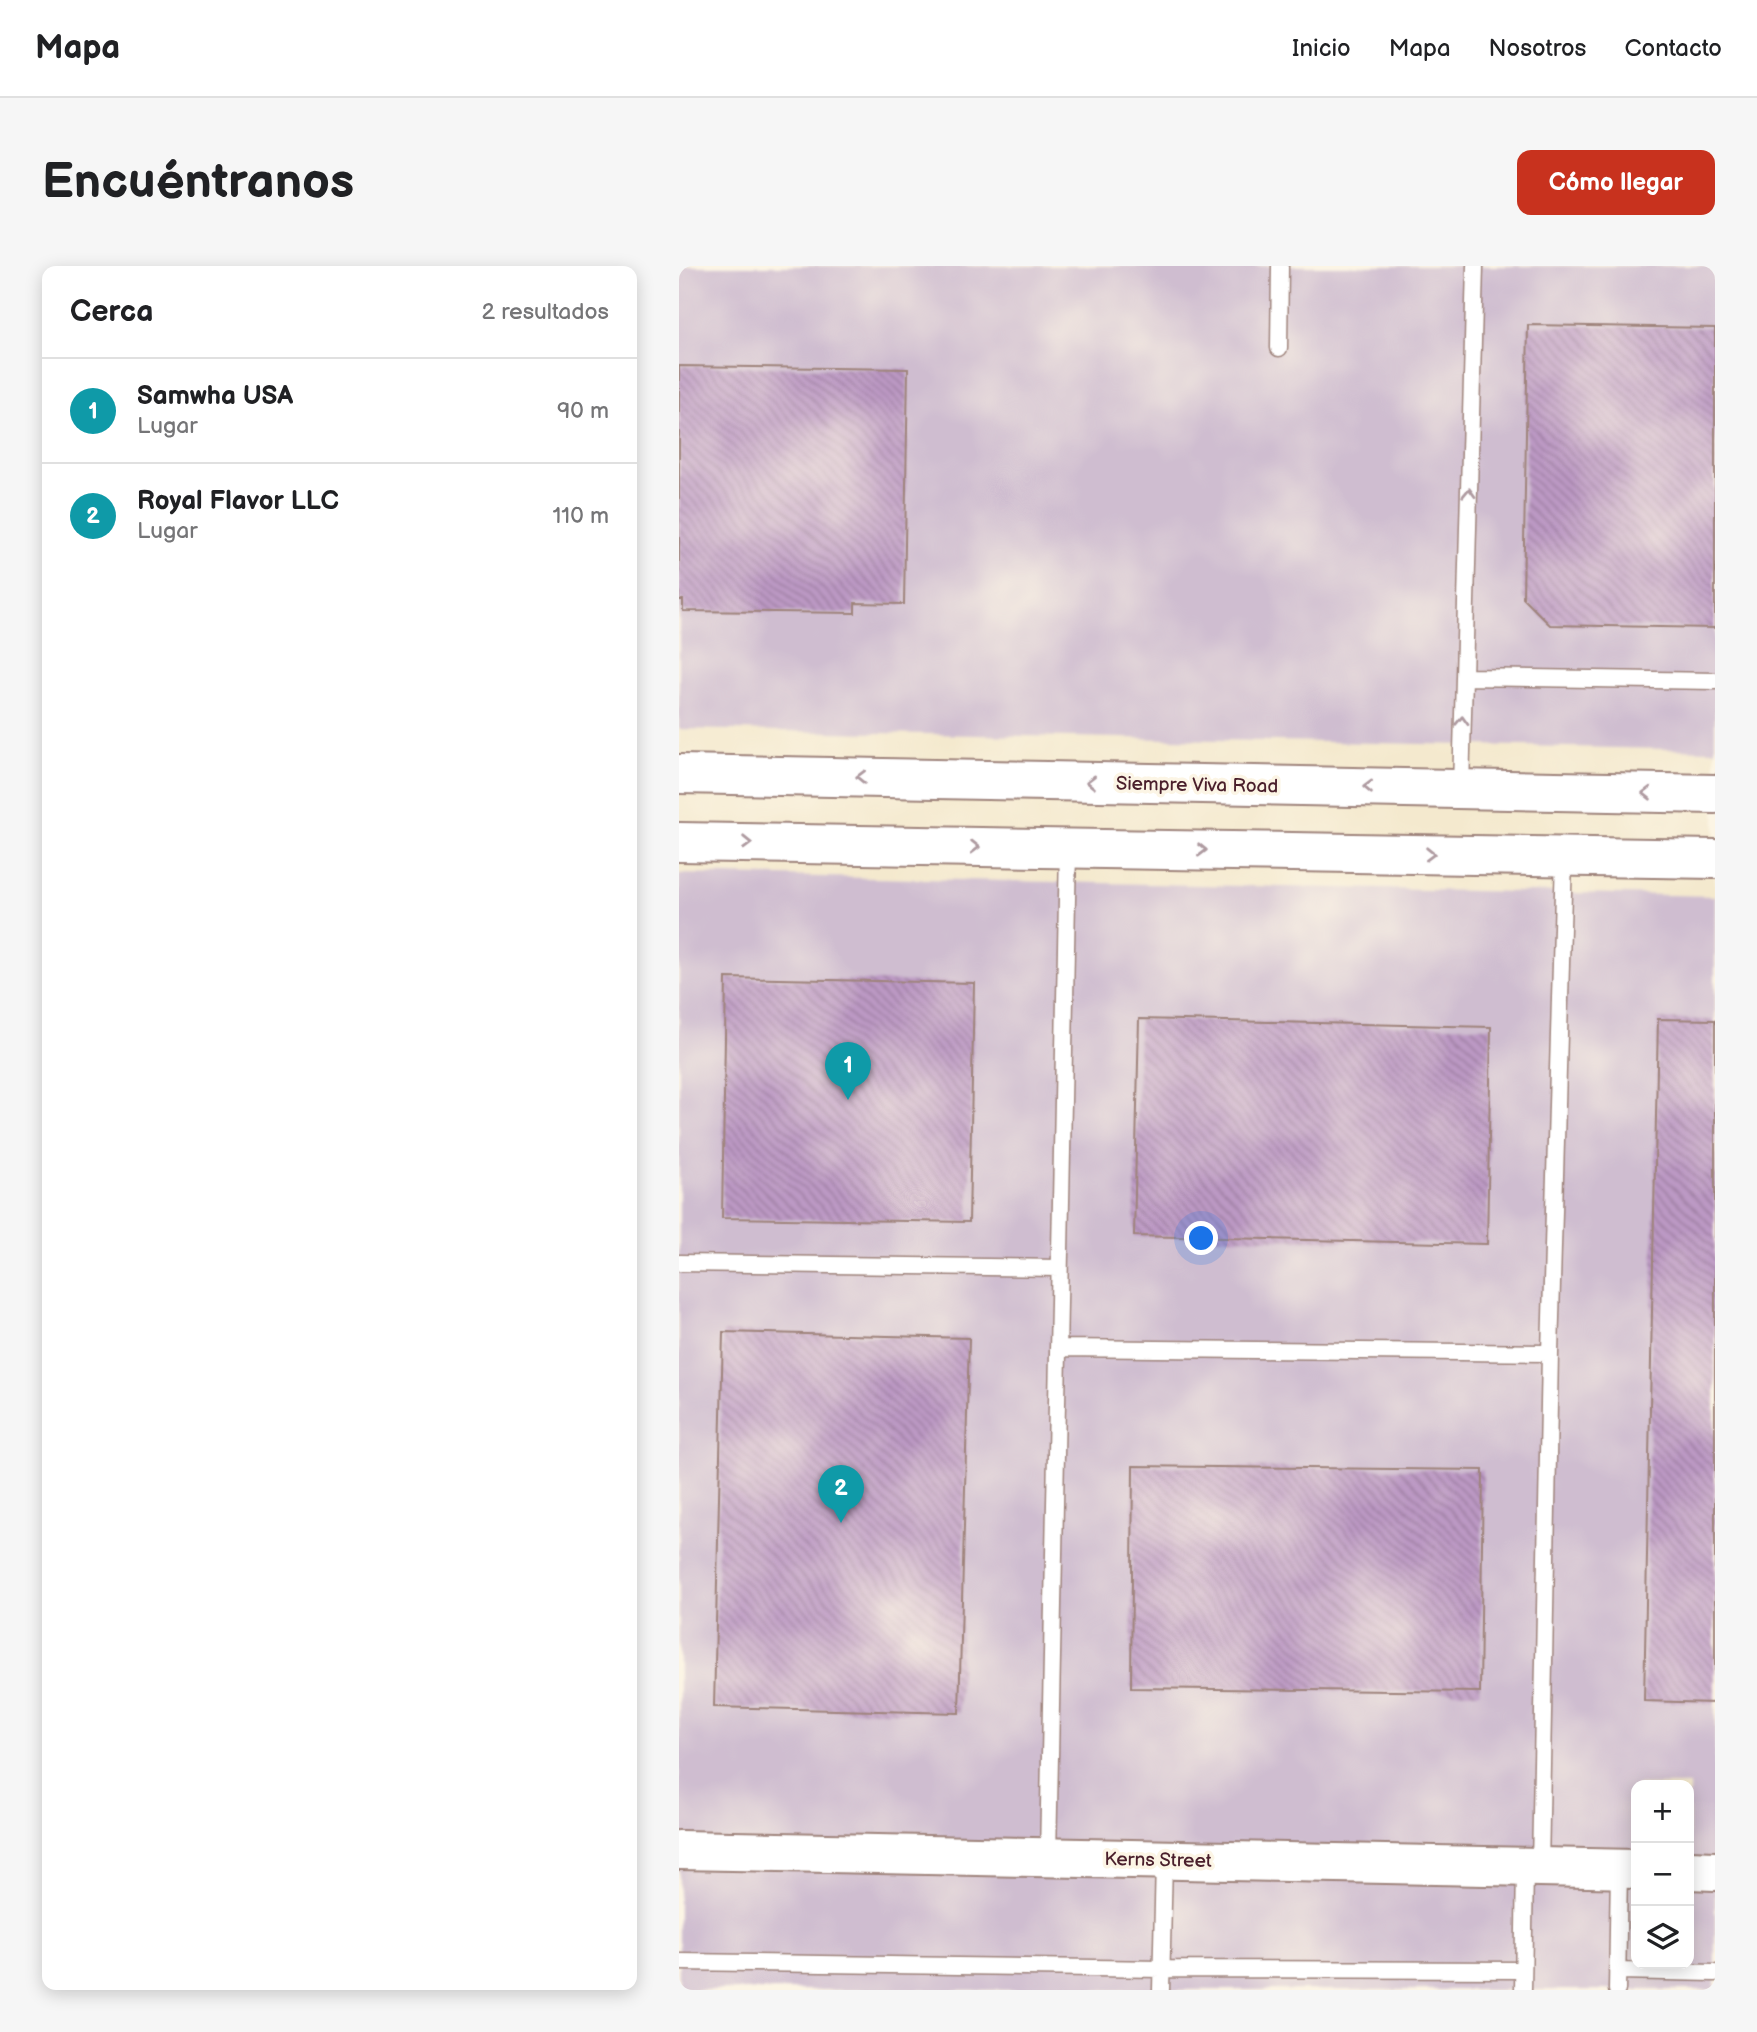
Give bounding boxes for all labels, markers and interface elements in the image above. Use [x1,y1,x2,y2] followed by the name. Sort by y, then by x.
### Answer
[35,28,120,68] text: Mapa
[1292,34,1351,63] text: Inicio
[1389,34,1451,63] text: Mapa
[1489,34,1586,63] text: Nosotros
[1624,34,1722,63] text: Contacto
[1517,150,1715,215] button: Cómo llegar
[42,153,354,212] text: Encuéntranos
[70,294,153,330] text: Cerca
[481,298,609,326] text: 2 resultados
[137,381,293,412] text: Samwha USA
[88,397,98,425] text: 1
[557,397,609,425] text: 90 m
[137,412,198,440] text: Lugar
[137,486,339,517] text: Royal Flavor LLC
[1461,488,1476,499] one-way arrow
[86,502,100,530] text: 2
[552,502,609,530] text: 110 m
[137,517,198,545] text: Lugar
[1455,715,1470,726] one-way arrow
[855,770,866,785] one-way arrow
[1116,773,1278,798] street label: Siempre Viva Road
[1086,774,1096,790] one-way arrow
[1362,779,1373,795] one-way arrow
[1641,785,1652,800] one-way arrow
[742,835,753,851] one-way arrow
[969,839,980,854] one-way arrow
[1197,843,1208,858] one-way arrow
[1424,847,1435,862] one-way arrow
[825,1042,871,1100] pin: 1
[1184,1221,1218,1255] your location
[818,1465,864,1523] pin: 2
[1631,1780,1694,1969] map controls
[1631,1780,1694,1843] button: +
[1631,1843,1694,1906] button: −
[1104,1848,1212,1873] street label: Kerns Street
[1631,1906,1694,1969] button: layers

